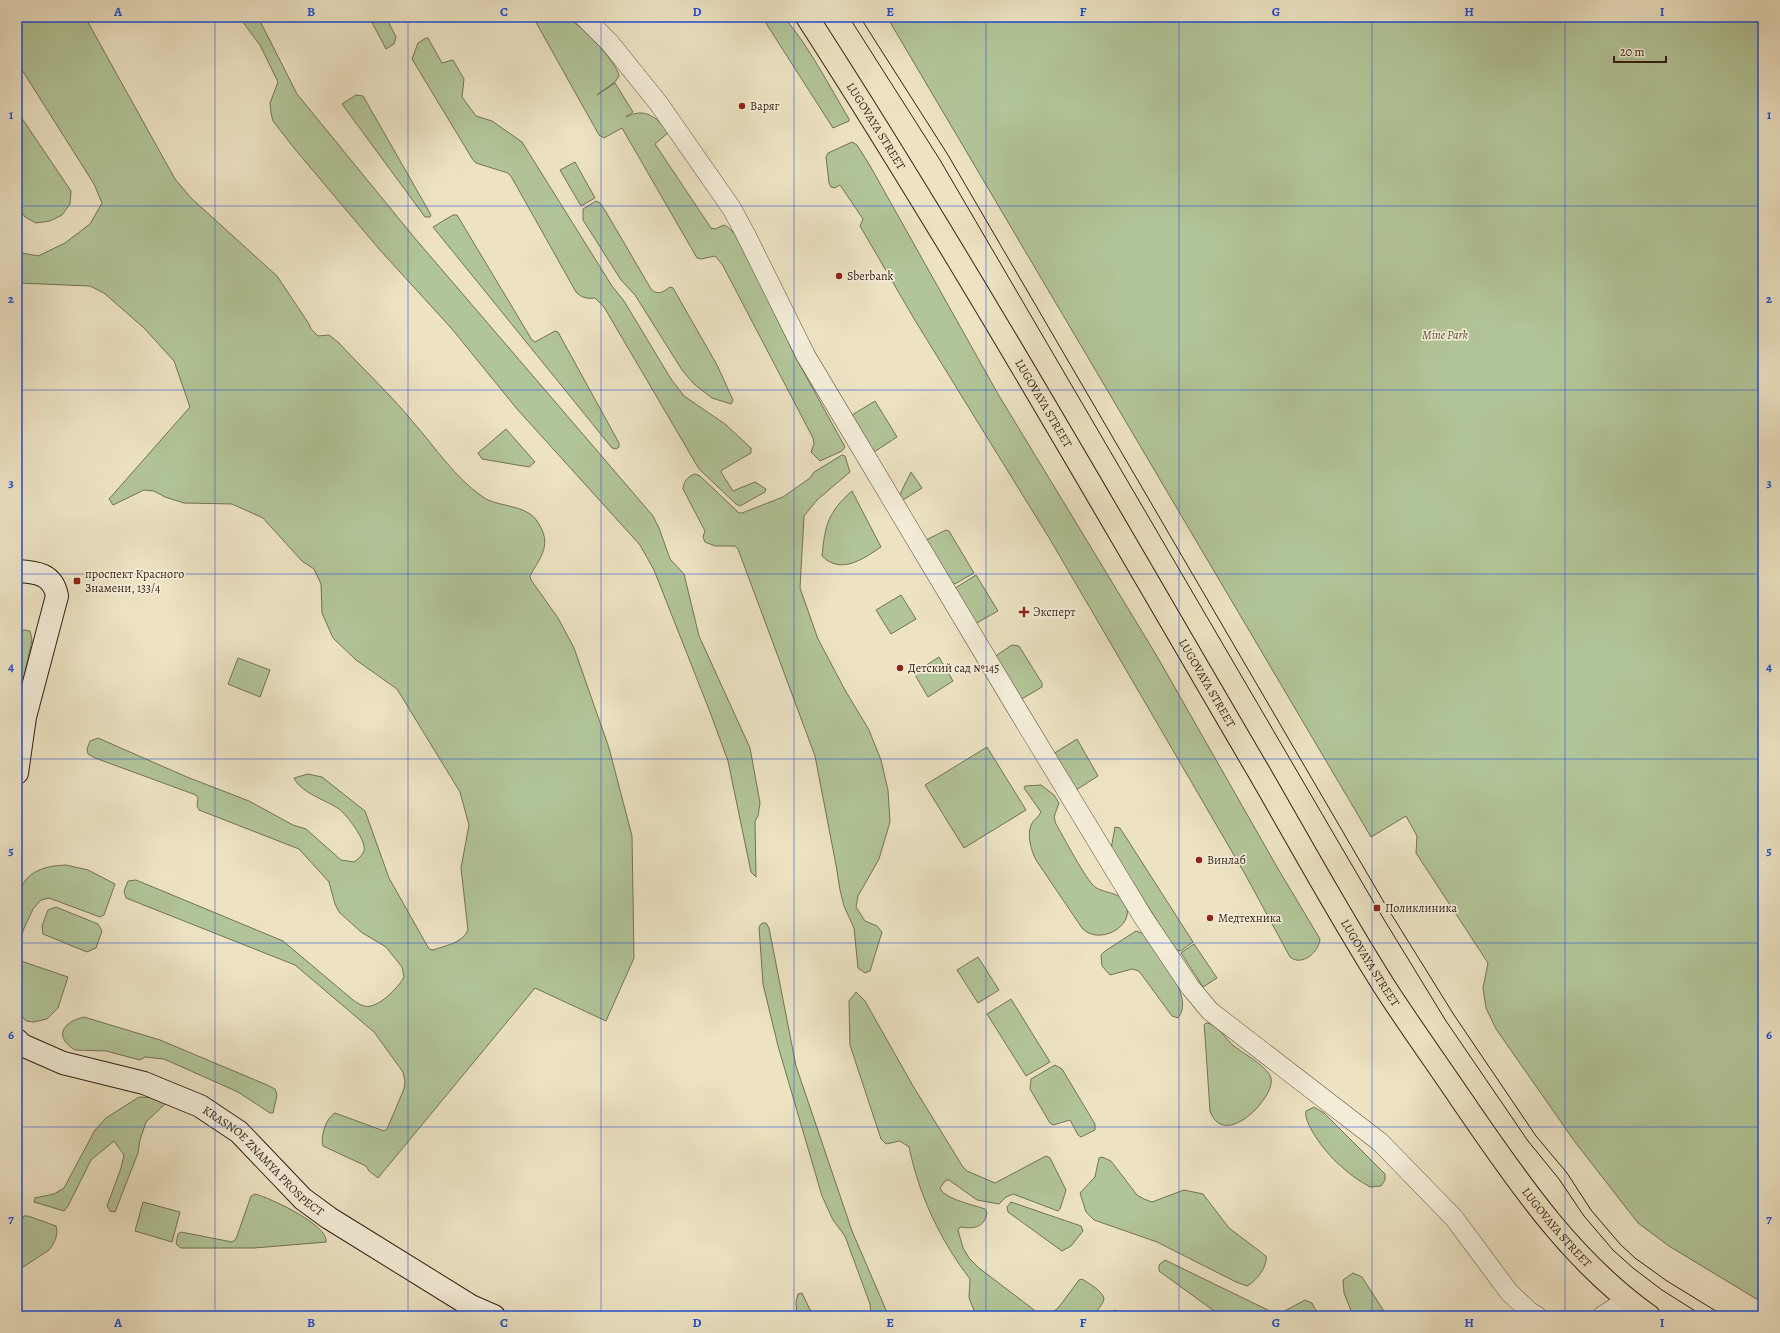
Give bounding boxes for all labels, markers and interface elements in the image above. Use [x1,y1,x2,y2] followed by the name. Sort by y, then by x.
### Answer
[113,3,123,20] text: A
[307,3,315,20] text: B
[500,3,508,20] text: C
[692,3,702,20] text: D
[886,3,894,20] text: E
[1080,3,1087,20] text: F
[1272,3,1280,20] text: G
[1464,3,1474,20] text: H
[1660,3,1665,20] text: I
[1614,38,1666,64] scale bar
[1620,44,1644,60] text: 20 m
[843,79,909,173] street label: LUGOVAYA STREET
[750,98,780,114] place label: Варяг
[737,101,747,111] marker: Варяг
[9,106,14,123] text: 1
[1767,106,1772,123] text: 1
[847,268,894,284] place label: Sberbank
[834,271,844,281] marker: Sberbank
[8,290,15,307] text: 2
[1766,290,1773,307] text: 2
[1422,327,1469,343] park label: Mine Park
[1011,356,1076,451] street label: LUGOVAYA STREET
[8,474,14,491] text: 3
[1766,474,1772,491] text: 3
[85,566,184,596] place label: проспект Красного Знамени, 133/4
[72,576,82,586] marker: проспект Красного Знамени, 133/4
[1033,604,1076,620] place label: Эксперт
[1018,606,1030,618] marker: Эксперт
[1175,636,1239,731] street label: LUGOVAYA STREET
[8,658,14,675] text: 4
[1766,658,1772,675] text: 4
[908,660,999,676] place label: Детский сад №145
[895,663,905,673] marker: Детский сад №145
[8,842,14,859] text: 5
[1766,842,1772,859] text: 5
[1207,852,1246,868] place label: Винлаб
[1194,855,1204,865] marker: Винлаб
[1385,900,1458,916] place label: Поликлиника
[1372,903,1382,913] marker: Поликлиника
[1218,910,1282,926] place label: Медтехника
[1205,913,1215,923] marker: Медтехника
[1337,916,1404,1010] street label: LUGOVAYA STREET
[8,1026,14,1043] text: 6
[1766,1026,1772,1043] text: 6
[200,1102,327,1220] street label: KRASNOE ZNAMYA PROSPECT
[1518,1184,1595,1271] street label: LUGOVAYA STREET
[8,1210,14,1227] text: 7
[1766,1210,1772,1227] text: 7
[113,1314,123,1331] text: A
[307,1314,315,1331] text: B
[500,1314,508,1331] text: C
[692,1314,702,1331] text: D
[886,1314,894,1331] text: E
[1080,1314,1087,1331] text: F
[1272,1314,1280,1331] text: G
[1464,1314,1474,1331] text: H
[1660,1314,1665,1331] text: I

